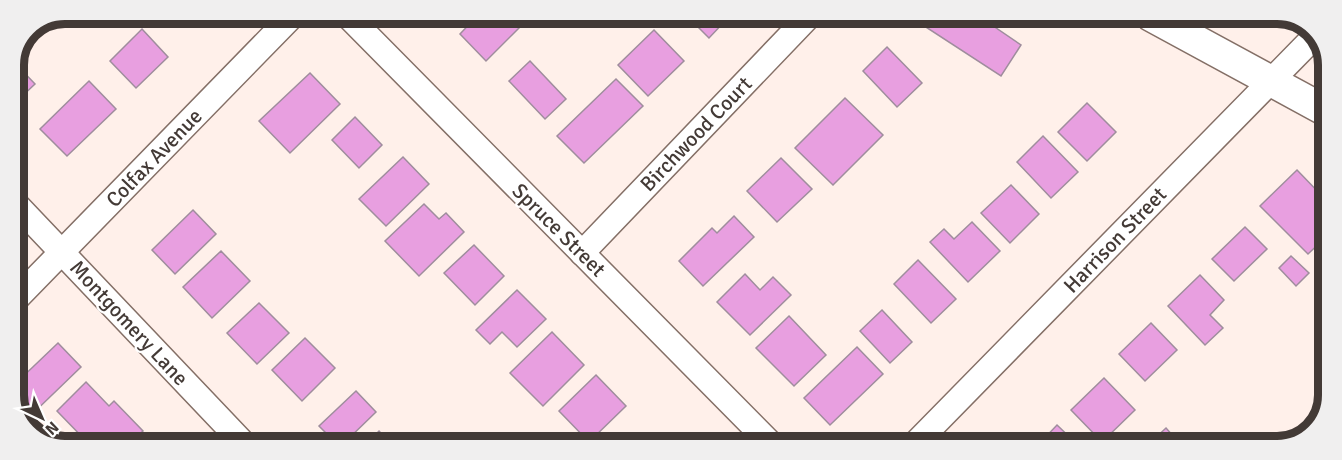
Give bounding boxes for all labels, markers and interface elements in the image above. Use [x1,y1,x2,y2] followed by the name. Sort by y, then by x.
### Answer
[635,71,757,197] street label: Birchwood Court
[100,103,208,213] street label: Colfax Avenue
[507,178,611,282] street label: Spruce Street
[1058,182,1172,298] street label: Harrison Street
[64,255,194,391] street label: Montgomery Lane
[12,388,72,448] north arrow
[41,417,63,439] text: N

